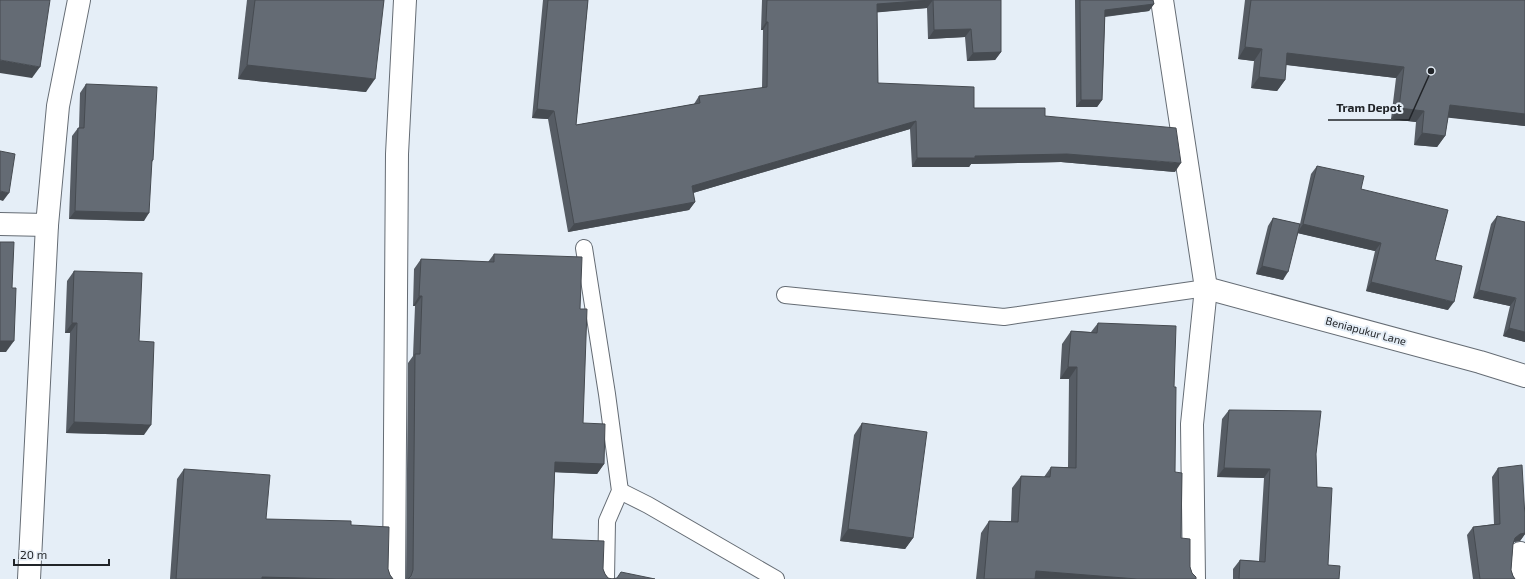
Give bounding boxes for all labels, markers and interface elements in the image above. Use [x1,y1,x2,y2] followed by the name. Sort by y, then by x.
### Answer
[1328,96,1409,120] callout: Tram Depot
[1336,100,1402,114] text: Tram Depot
[1324,313,1408,348] street label: Beniapukur Lane
[14,541,109,567] scale bar
[20,547,47,561] text: 20 m

